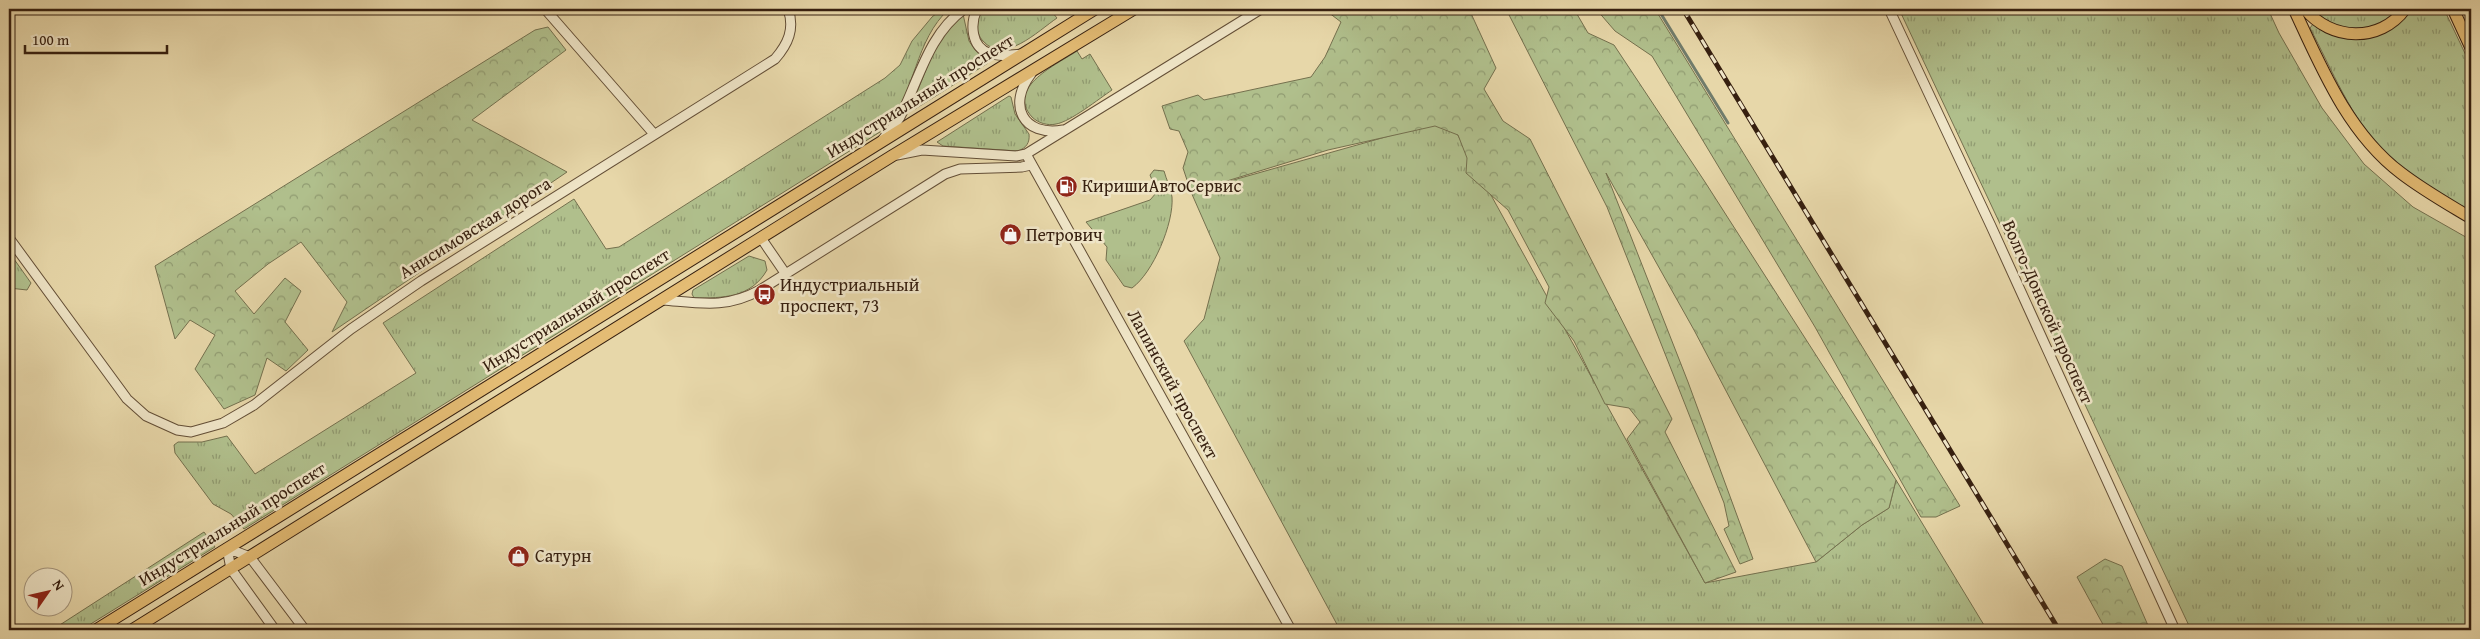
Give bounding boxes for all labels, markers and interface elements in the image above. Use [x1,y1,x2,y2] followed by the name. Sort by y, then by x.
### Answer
[25,22,168,54] scale bar
[821,26,1019,165] street label: Индустриальный проспект
[32,29,70,50] text: 100 m
[394,170,556,285] street label: Анисимовская дорога
[1082,172,1242,199] place label: КиришиАвтоСервис
[1054,174,1078,198] fuel station icon: КиришиАвтоСервис
[1996,216,2101,408] street label: Волго-Донской проспект
[1026,221,1103,248] place label: Петрович
[998,223,1022,247] shop icon: Петрович
[477,240,675,379] street label: Индустриальный проспект
[780,271,920,319] place label: Индустриальный проспект, 73
[752,283,776,307] bus stop icon: Индустриальный проспект, 73
[1121,304,1226,464] street label: Лапинский проспект
[133,454,331,593] street label: Индустриальный проспект
[535,542,591,569] place label: Сатурн
[507,544,531,568] shop icon: Сатурн
[22,566,72,616] north arrow
[48,575,70,595] text: N

